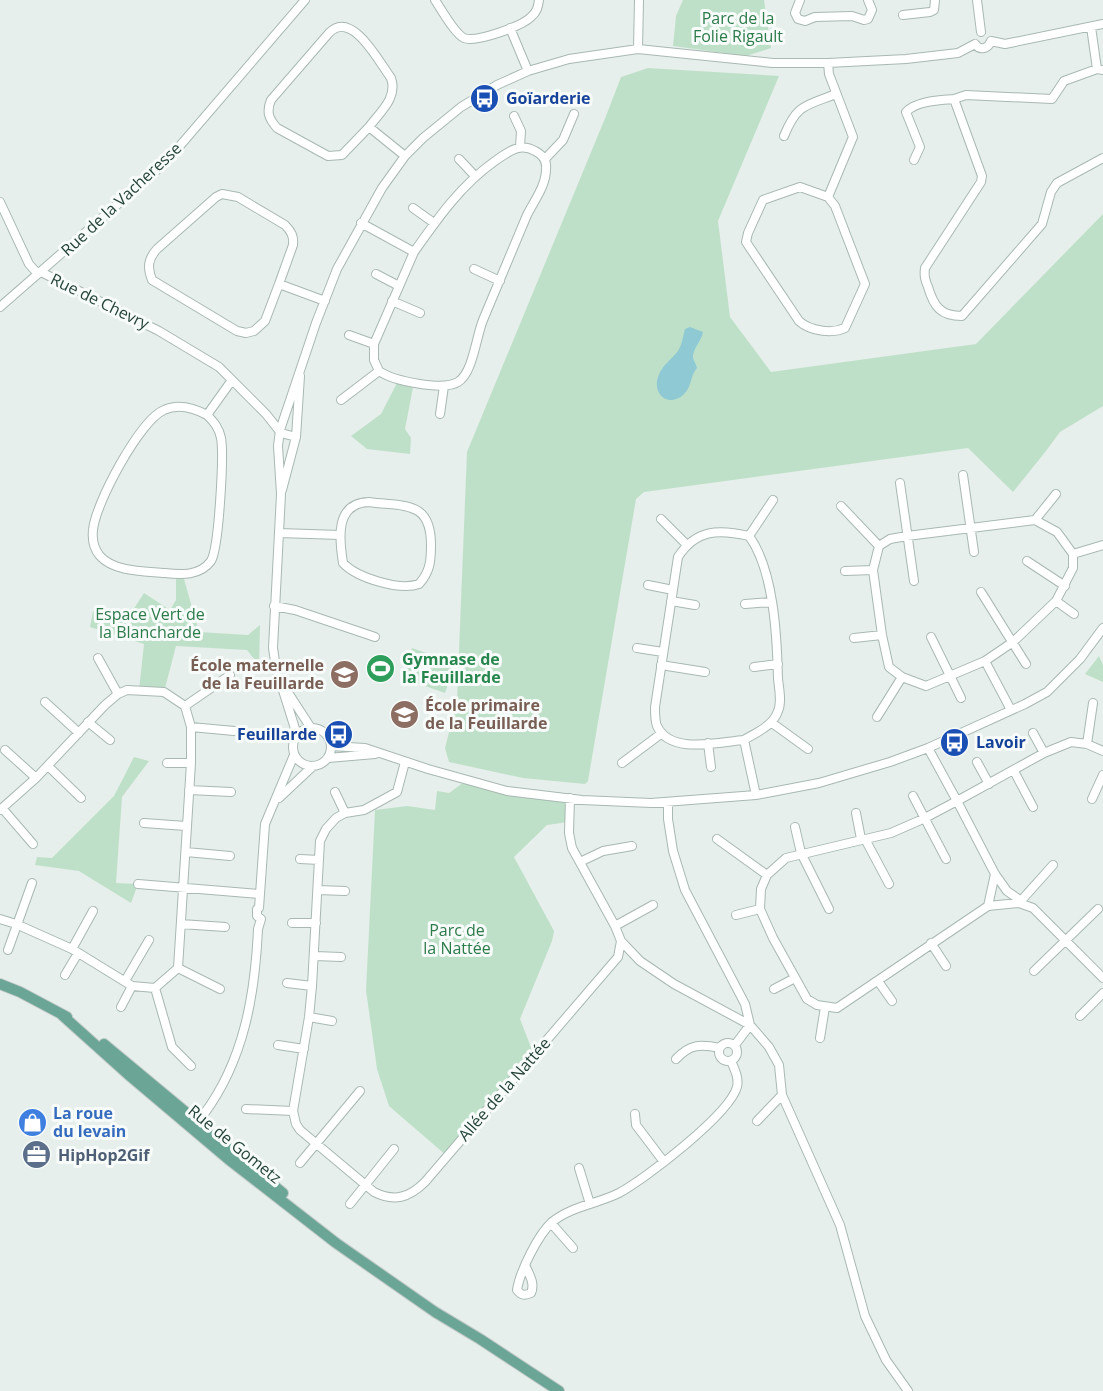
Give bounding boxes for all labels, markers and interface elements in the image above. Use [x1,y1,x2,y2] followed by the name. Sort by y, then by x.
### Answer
[693,7,783,47] park label: Parc de la Folie Rigault
[469,82,501,114] bus stop icon: Goïarderie
[506,87,590,109] place label: Goïarderie
[56,137,186,261] street label: Rue de la Vacheresse
[47,268,154,335] street label: Rue de Chevry
[95,603,205,643] park label: Espace Vert de la Blancharde
[402,648,501,688] place label: Gymnase de la Feuillarde
[365,652,397,684] sports icon: Gymnase de la Feuillarde
[190,654,324,694] place label: École maternelle de la Feuillarde
[329,658,361,690] school or university icon: École maternelle de la Feuillarde
[425,694,547,734] place label: École primaire de la Feuillarde
[388,698,420,730] school or university icon: École primaire de la Feuillarde
[322,718,354,750] bus stop icon: Feuillarde
[237,723,317,745] place label: Feuillarde
[939,726,971,758] bus stop icon: Lavoir
[976,731,1026,753] place label: Lavoir
[423,919,491,959] park label: Parc de la Nattée
[453,1032,555,1146] street label: Allée de la Nattée
[184,1100,286,1188] street label: Rue de Gometz
[53,1102,126,1142] place label: La roue du levain
[16,1106,48,1138] shop icon: La roue du levain
[21,1139,53,1171] office icon: HipHop2Gif
[58,1144,150,1166] place label: HipHop2Gif

